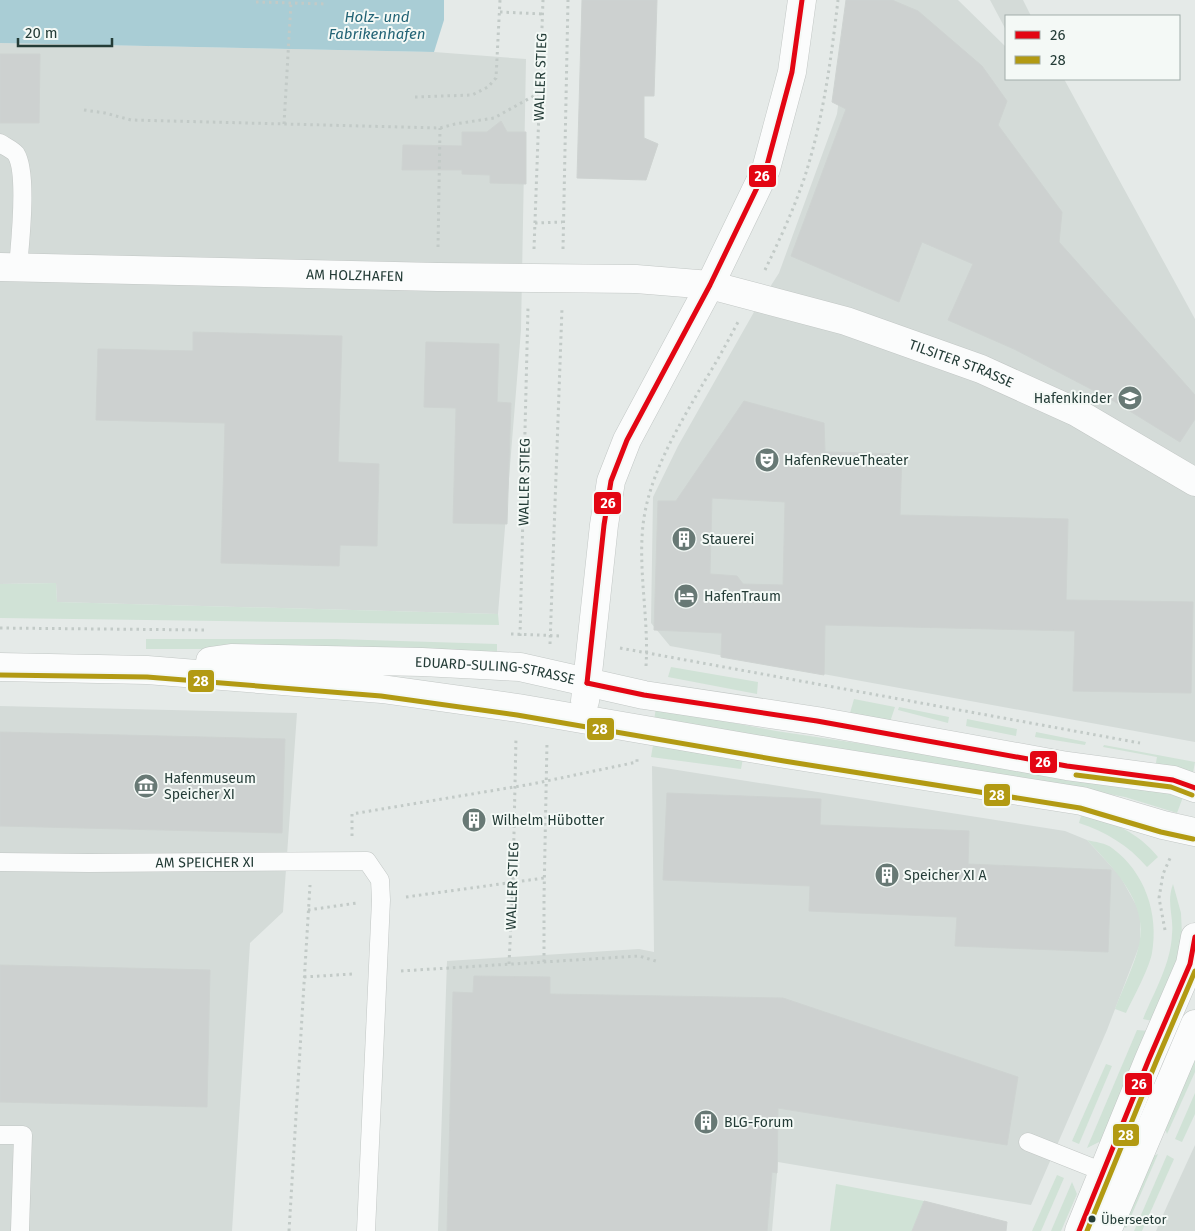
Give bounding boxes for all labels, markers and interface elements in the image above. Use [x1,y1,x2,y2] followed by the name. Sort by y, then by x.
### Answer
[329,8,426,43] water label: Holz- und Fabrikenhafen
[18,15,111,47] scale bar
[1005,15,1180,80] legend
[25,24,58,42] text: 20 m
[1050,26,1065,44] text: 26
[530,33,551,121] street label: WALLER STIEG
[1050,51,1066,69] text: 28
[748,164,777,188] line badge: 26
[754,168,770,185] text: 26
[306,266,404,285] street label: AM HOLZHAFEN
[907,336,1016,392] street label: TILSITER STRASSE
[1117,385,1143,411] school or university icon: Hafenkinder
[1034,390,1113,407] place label: Hafenkinder
[515,438,534,526] street label: WALLER STIEG
[754,447,780,473] theatre icon: HafenRevueTheater
[784,452,909,469] place label: HafenRevueTheater
[593,491,622,515] line badge: 26
[600,495,616,512] text: 26
[671,526,697,552] building icon: Stauerei
[702,531,755,548] place label: Stauerei
[673,583,699,609] hotel icon: HafenTraum
[704,588,781,605] place label: HafenTraum
[415,654,577,688] street label: EDUARD-SULING-STRASSE
[187,669,215,693] line badge: 28
[193,673,209,690] text: 28
[586,717,615,741] line badge: 28
[592,721,608,738] text: 28
[1029,750,1058,774] line badge: 26
[1035,754,1051,771] text: 26
[164,770,256,803] place label: Hafenmuseum Speicher XI
[133,773,159,799] museum icon: Hafenmuseum Speicher XI
[983,783,1011,807] line badge: 28
[989,787,1005,804] text: 28
[461,807,487,833] building icon: Wilhelm Hübotter
[492,812,605,829] place label: Wilhelm Hübotter
[502,842,523,930] street label: WALLER STIEG
[156,854,254,872] street label: AM SPEICHER XI
[874,862,900,888] building icon: Speicher XI A
[904,867,987,884] place label: Speicher XI A
[1124,1072,1153,1096] line badge: 26
[1131,1076,1147,1093] text: 26
[693,1109,719,1135] building icon: BLG-Forum
[724,1114,793,1131] place label: BLG-Forum
[1112,1123,1140,1147] line badge: 28
[1118,1127,1134,1144] text: 28
[1101,1211,1167,1227] place label: Überseetor
[1087,1214,1097,1224] marker: Überseetor

